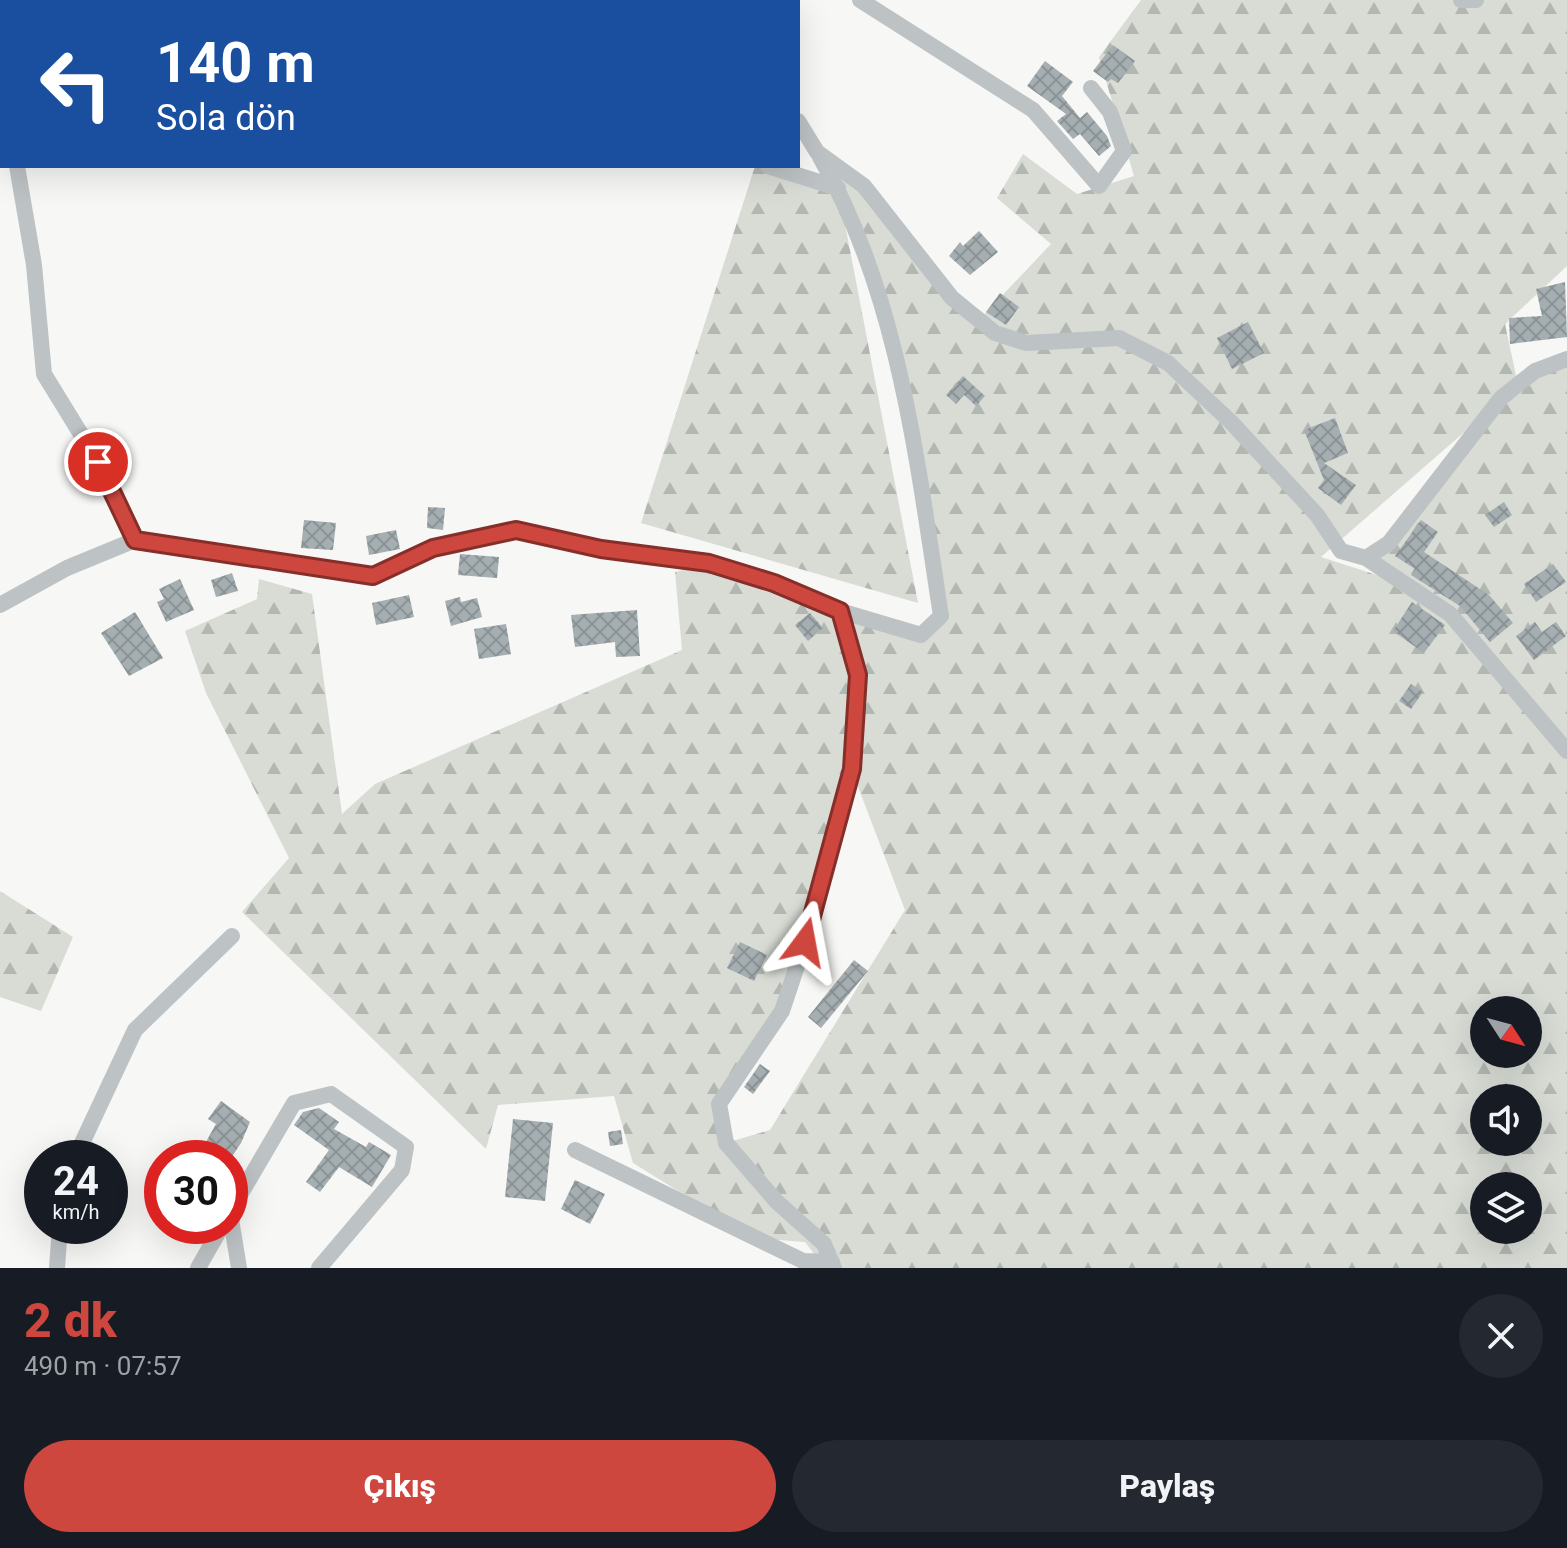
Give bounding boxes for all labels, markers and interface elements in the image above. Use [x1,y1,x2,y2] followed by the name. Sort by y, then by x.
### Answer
[156,30,315,96] text: 140 m
[24,32,128,136] icon: left
[156,97,296,139] text: Sola dön
[64,428,132,496] pin
[76,440,120,484] icon: arrive
[763,900,847,984] position arrow
[1470,996,1542,1068] north arrow
[1470,996,1542,1244] map controls
[1470,1084,1542,1156] button: sound
[144,1140,248,1244] speed limit sign: 30
[53,1158,99,1205] text: 24
[1470,1172,1542,1244] button: layers
[53,1200,99,1224] text: km/h
[24,1292,117,1349] text: 2 dk
[1459,1294,1543,1378] button: close
[24,1351,182,1381] text: 490 m · 07:57
[24,1440,776,1532] button: Çıkış
[792,1440,1543,1532] button: Paylaş

